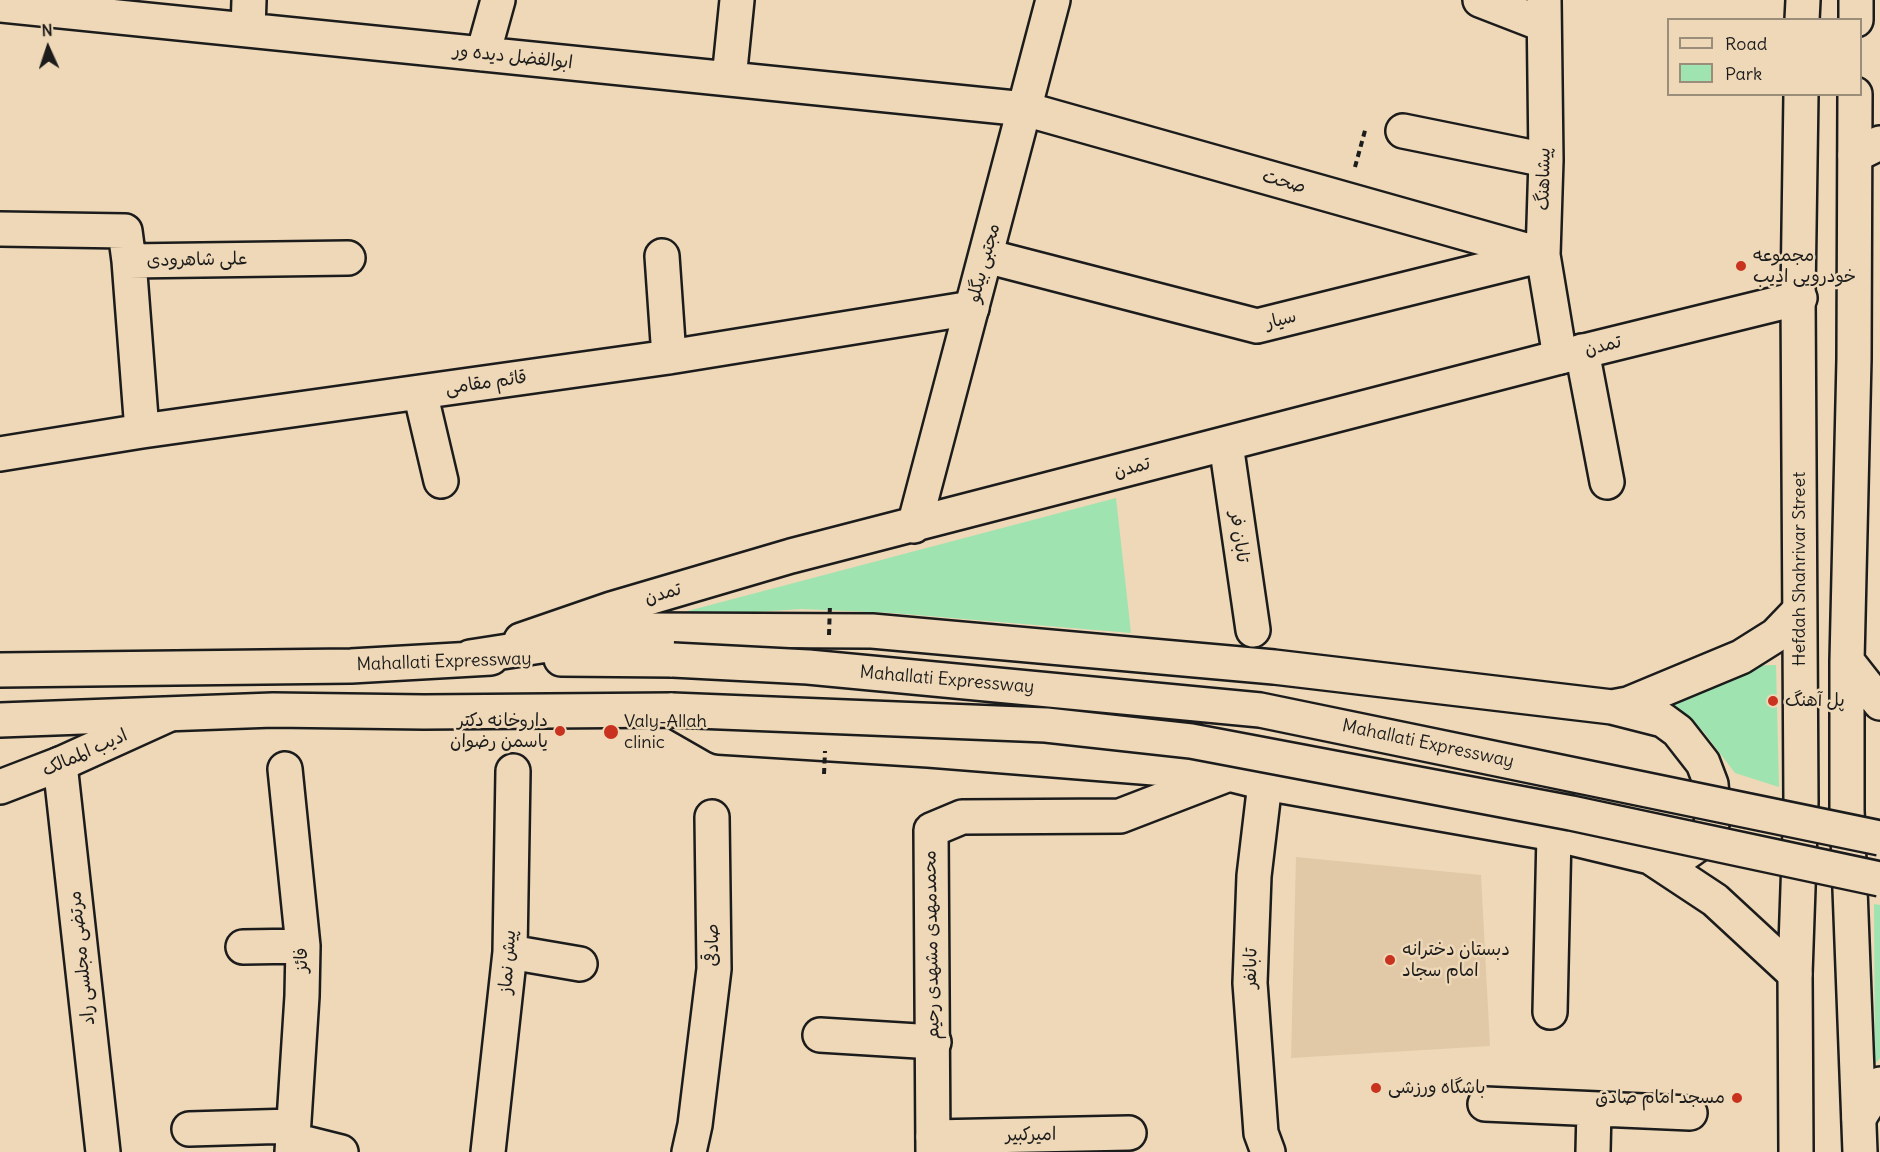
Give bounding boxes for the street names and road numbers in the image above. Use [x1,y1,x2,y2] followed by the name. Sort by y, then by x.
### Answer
[452,40,574,74] street label: ابوالفضل دیده ور
[1533,147,1555,211] street label: پیشاهنگ
[1260,166,1308,198] street label: صحت
[963,221,1005,305] street label: مجتبی بیگلو
[147,248,247,272] street label: علی شاهرودی
[1263,306,1299,334] street label: سیار
[1582,331,1624,361] street label: تمدن
[444,367,528,399] street label: قائم مقامی
[1111,453,1153,483] street label: تمدن
[1789,472,1811,666] street label: Hefdah Shahrivar Street
[1225,510,1253,564] street label: تابان فر
[642,579,684,609] street label: تمدن
[356,648,532,676] street label: Mahallati Expressway
[859,662,1035,698] street label: Mahallati Expressway
[1340,715,1516,773] street label: Mahallati Expressway
[39,725,131,781] street label: ادیب الممالک
[920,850,944,1040] street label: محمدمهدی مشهدی رحیم
[64,890,100,1026] street label: مرتضی مجلسی راد
[702,924,724,966] street label: صادقی
[495,929,521,995] street label: پیش نماز
[291,947,313,973] street label: فائز
[1240,947,1262,989] street label: تابانفر
[1006,1124,1056,1146] street label: امیرکبیر

